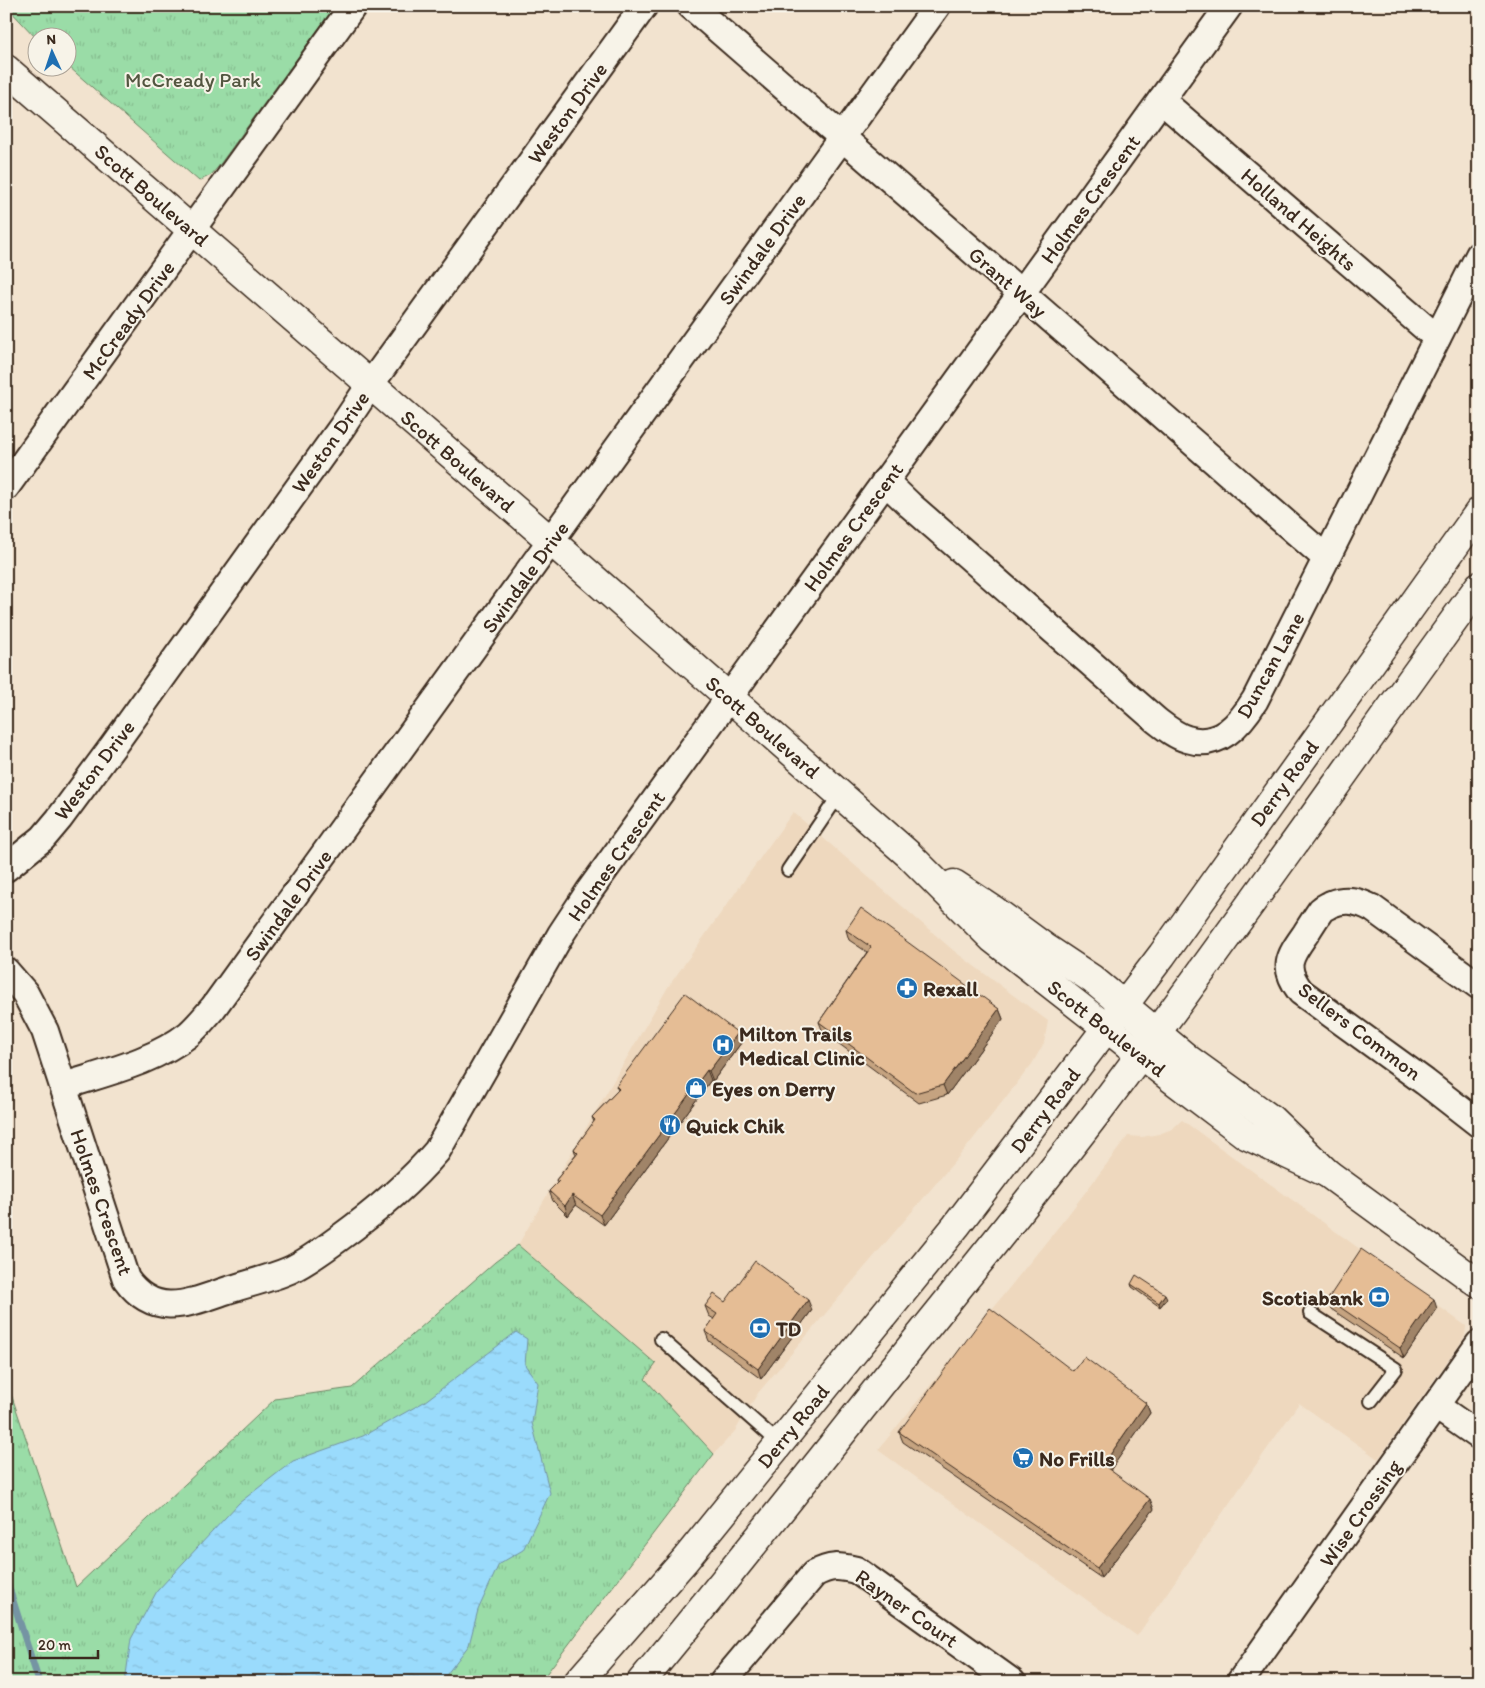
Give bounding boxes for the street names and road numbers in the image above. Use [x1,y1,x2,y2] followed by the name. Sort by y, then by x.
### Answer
[522,57,612,169] street label: Weston Drive
[1035,130,1145,268] street label: Holmes Crescent
[90,138,215,252] street label: Scott Boulevard
[1236,162,1362,276] street label: Holland Heights
[713,188,811,310] street label: Swindale Drive
[964,241,1052,323] street label: Grant Way
[76,256,180,384] street label: McCready Drive
[286,386,374,498] street label: Weston Drive
[396,404,521,518] street label: Scott Boulevard
[798,458,908,596] street label: Holmes Crescent
[476,516,574,638] street label: Swindale Drive
[1231,608,1309,722] street label: Duncan Lane
[701,670,826,784] street label: Scott Boulevard
[48,715,140,825] street label: Weston Drive
[1244,734,1324,831] street label: Derry Road
[562,786,670,926] street label: Holmes Crescent
[239,844,337,966] street label: Swindale Drive
[1043,974,1172,1082] street label: Scott Boulevard
[1294,977,1427,1085] street label: Sellers Common
[1005,1062,1086,1158] street label: Derry Road
[65,1126,139,1279] street label: Holmes Crescent
[752,1379,835,1473] street label: Derry Road
[1314,1454,1406,1572] street label: Wise Crossing
[851,1563,963,1653] street label: Rayner Court

